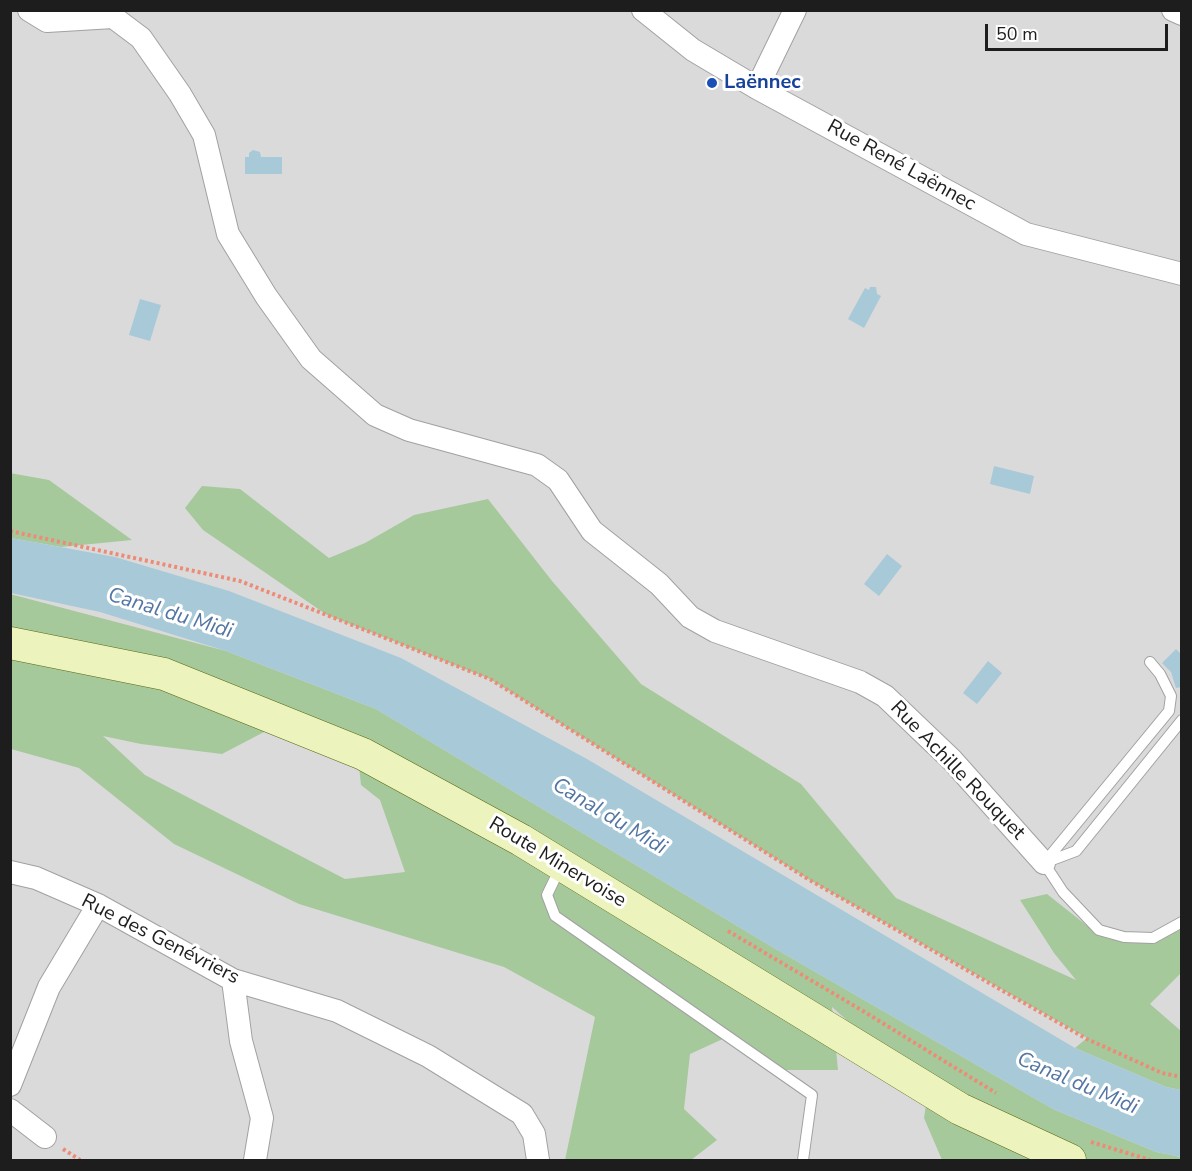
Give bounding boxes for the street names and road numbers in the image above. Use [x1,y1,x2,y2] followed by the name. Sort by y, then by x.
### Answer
[823,115,979,217] street label: Rue René Laënnec
[885,697,1029,845] street label: Rue Achille Rouquet
[484,813,630,913] street label: Route Minervoise
[77,890,243,990] street label: Rue des Genévriers

